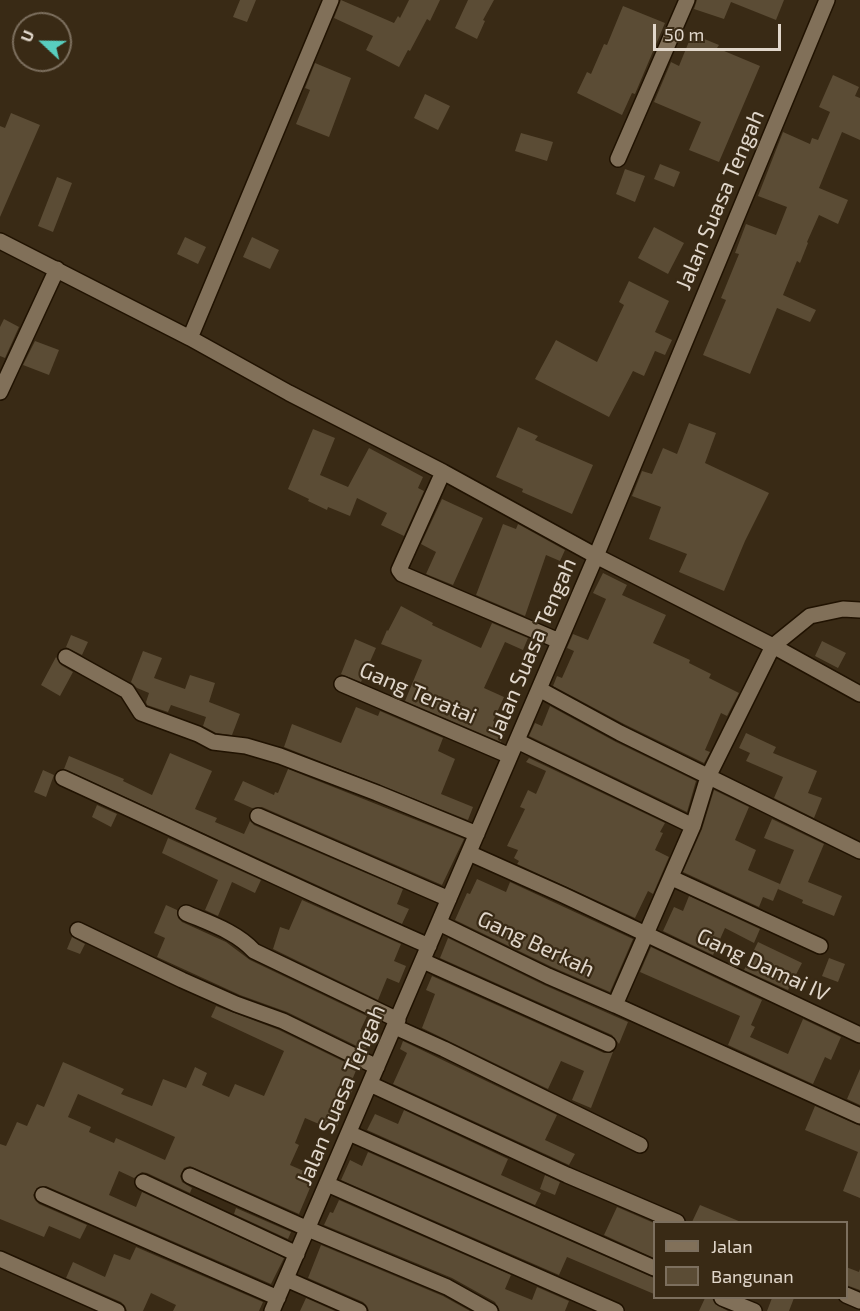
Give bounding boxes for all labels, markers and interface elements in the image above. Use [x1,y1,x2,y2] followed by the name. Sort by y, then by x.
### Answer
[12,12,72,72] north arrow
[656,12,784,50] scale bar
[664,23,704,45] text: 50 m
[16,27,38,44] text: U
[670,106,770,294] street label: Jalan Suasa Tengah
[482,554,582,742] street label: Jalan Suasa Tengah
[355,656,481,730] street label: Gang Teratai
[473,905,599,983] street label: Gang Berkah
[692,923,834,1007] street label: Gang Damai IV
[291,1001,391,1189] street label: Jalan Suasa Tengah
[653,1221,848,1299] legend
[711,1235,753,1257] text: Jalan
[711,1265,794,1287] text: Bangunan

